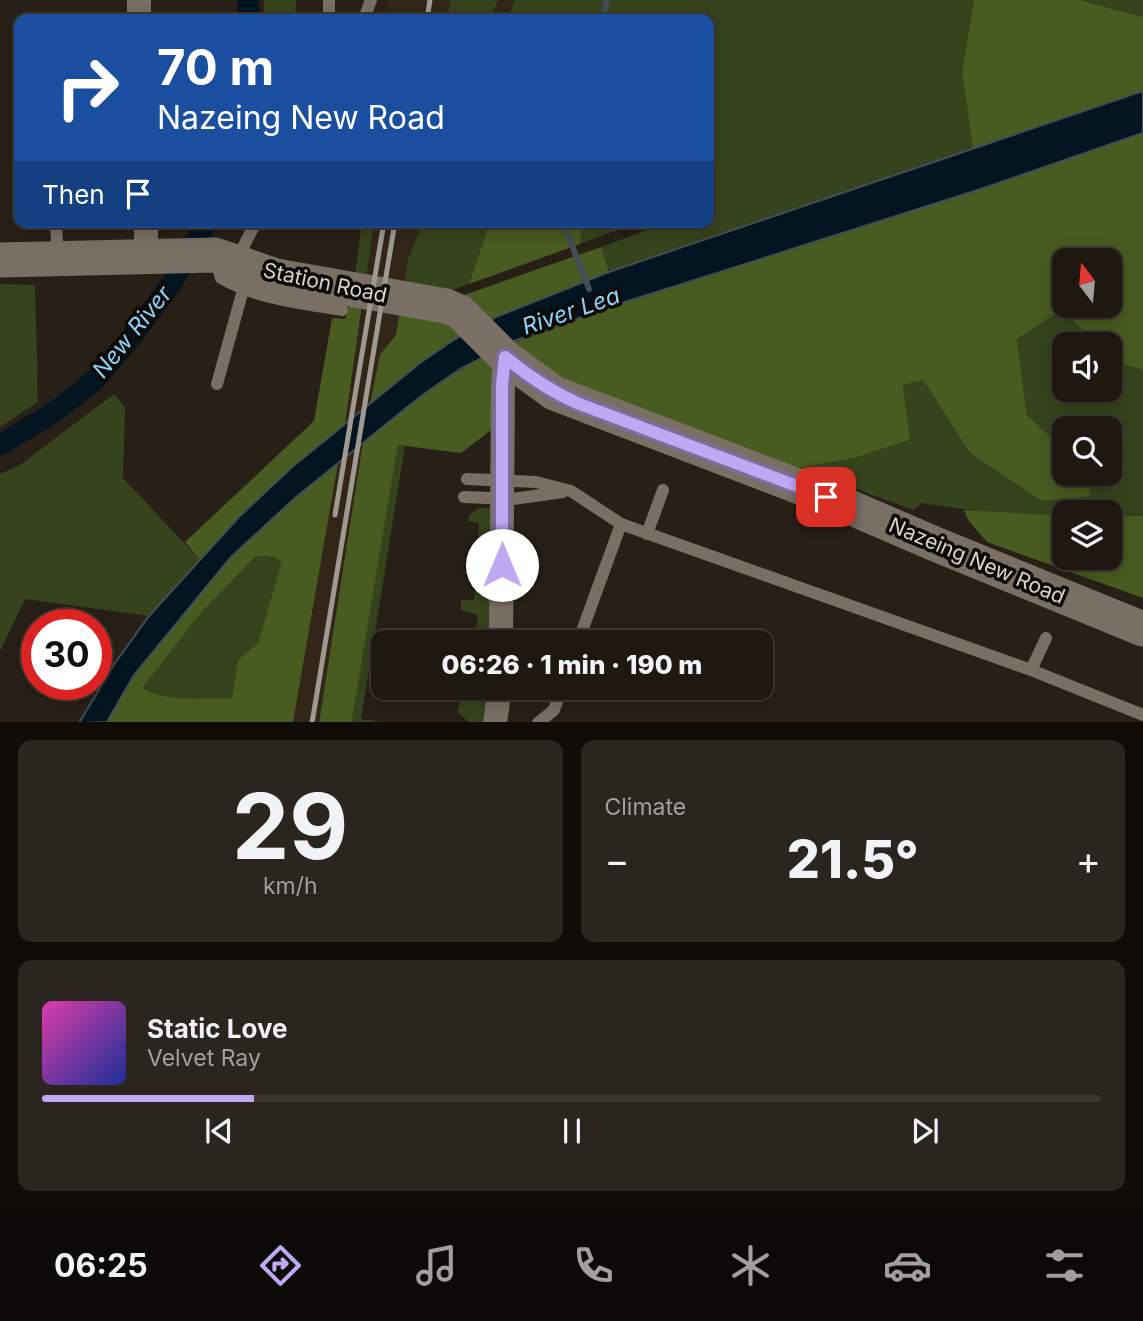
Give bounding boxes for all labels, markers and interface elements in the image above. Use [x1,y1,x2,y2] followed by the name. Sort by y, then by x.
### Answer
[157,38,274,97] text: 70 m
[42,42,133,133] icon: right
[157,98,445,137] text: Nazeing New Road
[119,175,157,213] icon: arrive
[42,179,105,210] text: Then
[1052,248,1122,318] north arrow
[1052,248,1122,570] map controls
[261,257,389,308] street label: Station Road
[86,279,178,384] water label: New River
[518,281,624,341] water label: River Lea
[1052,332,1122,402] button: sound
[1052,416,1122,486] button: search
[796,467,856,527] pin
[807,478,845,516] icon: arrive
[1052,500,1122,570] button: layers
[885,512,1069,609] street label: Nazeing New Road
[465,528,539,602] position arrow
[21,609,112,700] speed limit sign: 30
[442,649,702,680] text: 06:26 · 1 min · 190 m
[232,771,348,881] text: 29
[605,793,686,821] text: Climate
[787,828,919,891] text: 21.5°
[605,837,630,883] text: −
[1076,837,1101,883] text: +
[263,872,318,900] text: km/h
[147,1013,288,1044] text: Static Love
[147,1044,261,1072] text: Velvet Ray
[200,1112,238,1150] icon: previous
[553,1112,591,1150] icon: pause
[906,1112,944,1150] icon: next
[256,1241,305,1290] icon: directions
[412,1241,461,1290] icon: music
[569,1241,618,1290] icon: phone
[726,1241,775,1290] icon: climate
[883,1241,932,1290] icon: car
[1040,1241,1089,1290] icon: filters
[54,1246,148,1285] text: 06:25

